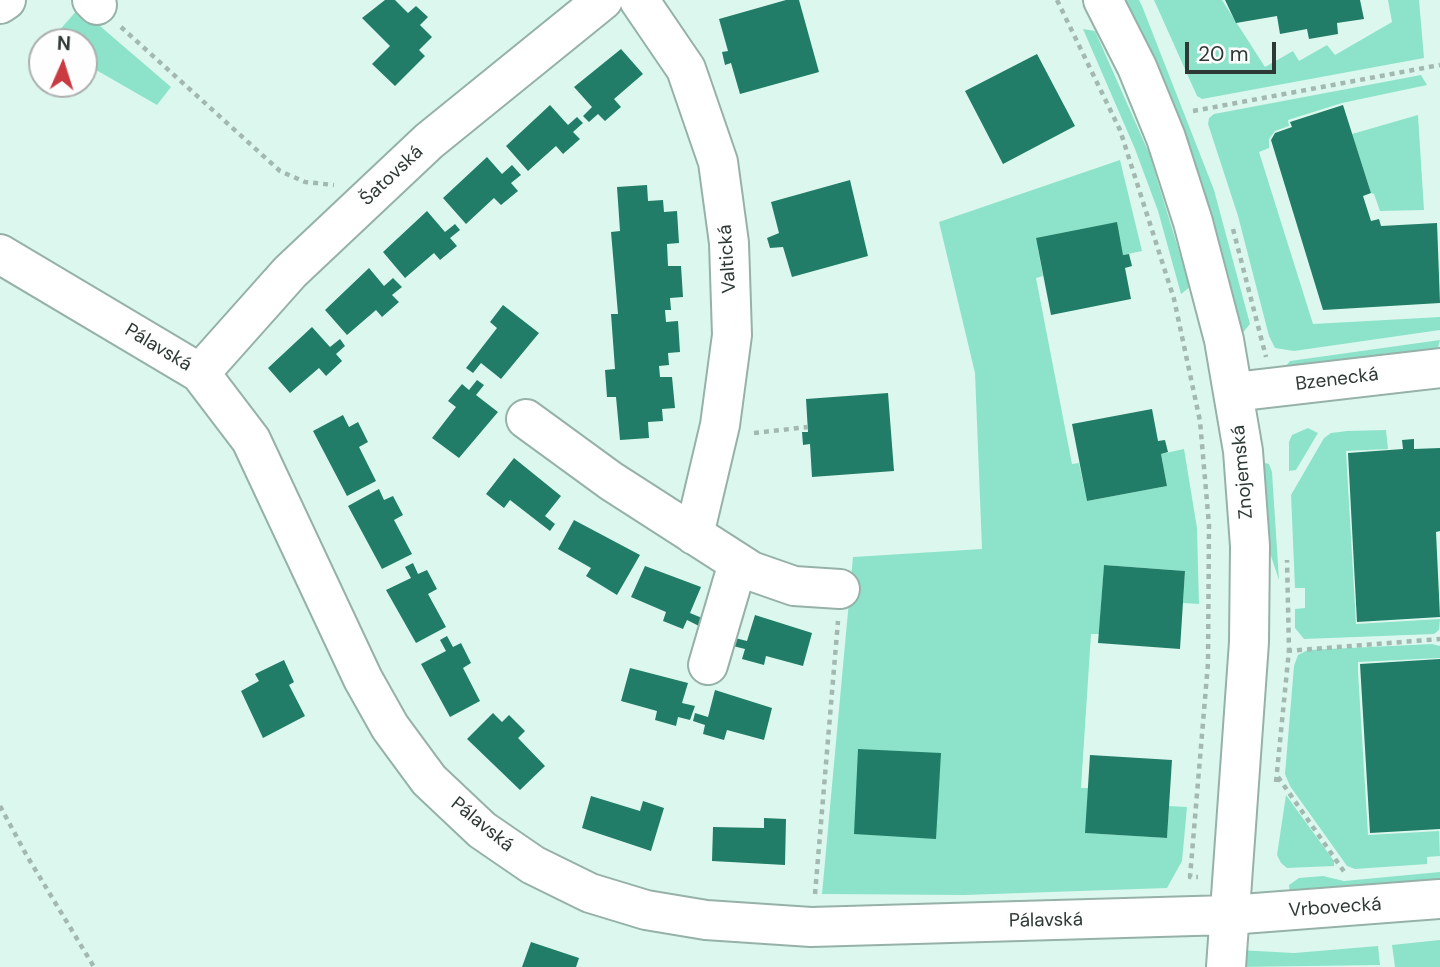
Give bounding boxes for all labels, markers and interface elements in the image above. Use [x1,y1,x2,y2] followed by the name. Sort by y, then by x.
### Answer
[28,28,98,98] north arrow
[1188,28,1279,72] scale bar
[56,31,72,56] text: N
[1198,40,1249,68] text: 20 m
[356,141,428,211] street label: Šatovská
[714,224,742,294] street label: Valtická
[120,319,196,377] street label: Pálavská
[1294,364,1380,396] street label: Bzenecká
[1228,424,1258,520] street label: Znojemská
[446,793,518,857] street label: Pálavská
[1288,893,1382,923] street label: Vrbovecká
[1009,909,1083,933] street label: Pálavská

